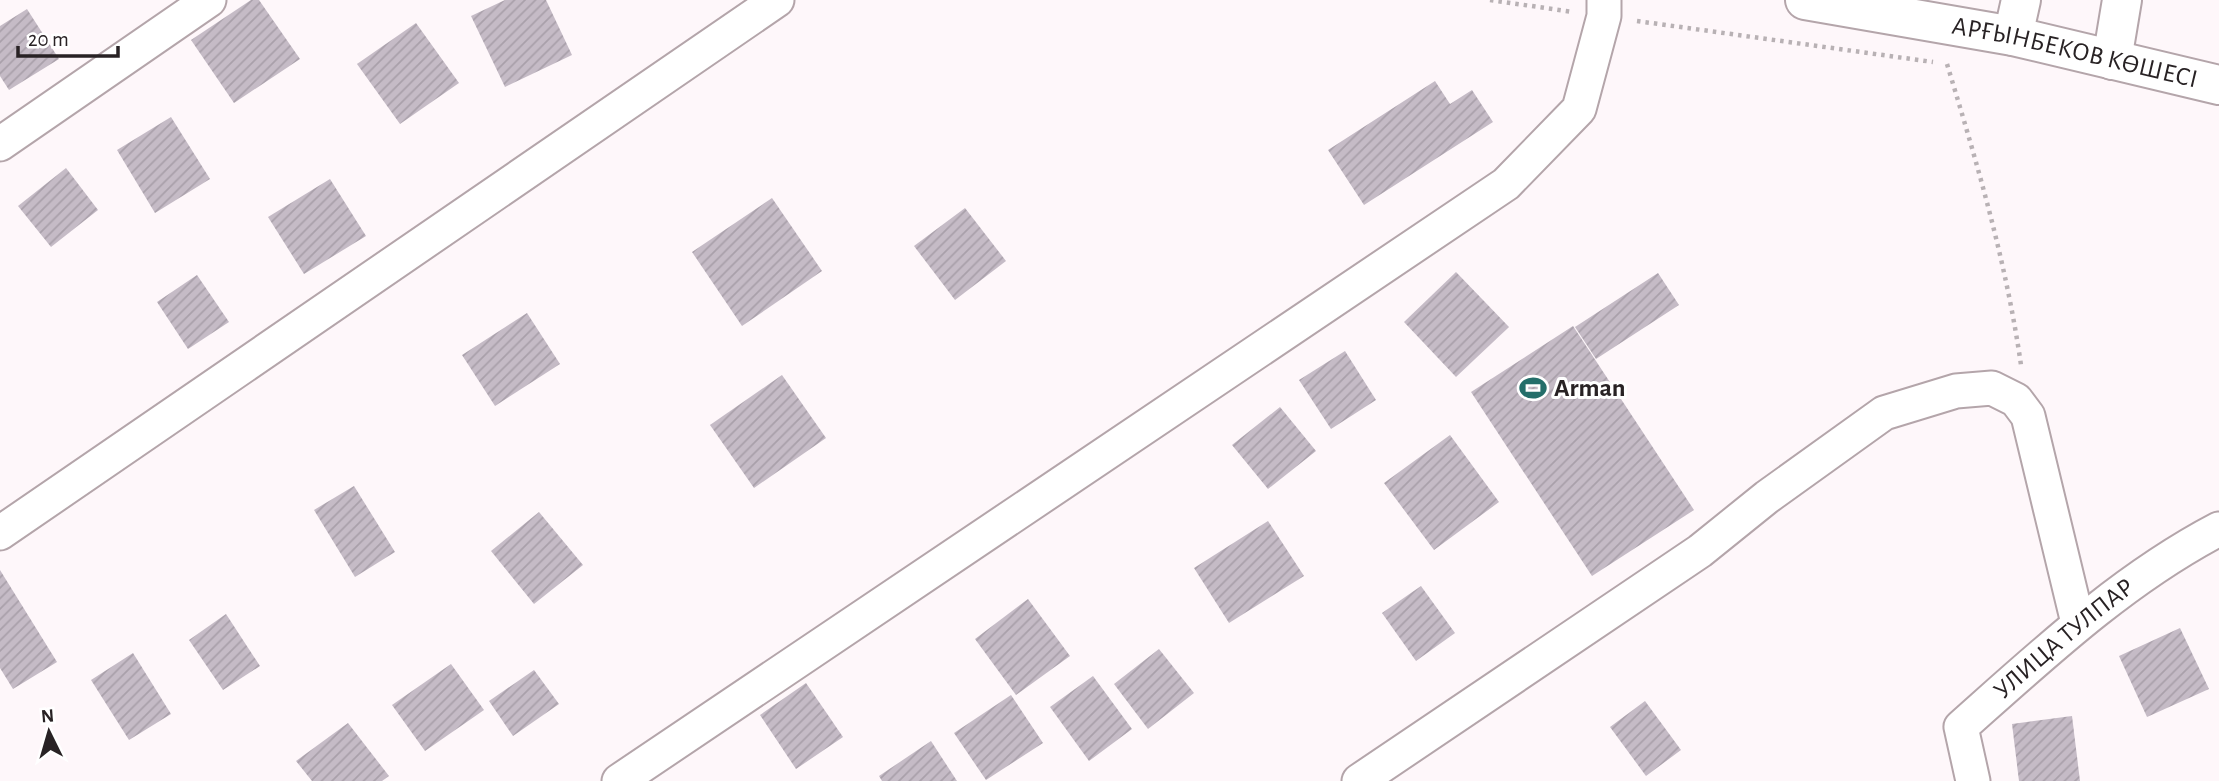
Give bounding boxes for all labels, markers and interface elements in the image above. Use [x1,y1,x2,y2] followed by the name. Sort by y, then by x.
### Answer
[1950,13,2200,93] street label: АРҒЫНБЕКОВ КӨШЕСІ
[18,14,117,58] scale bar
[28,29,69,50] text: 20 m
[1518,373,1548,403] sports icon: Arman
[1554,375,1626,401] place label: Arman
[1989,574,2139,704] street label: УЛИЦА ТУЛПАР
[14,697,84,767] north arrow
[40,707,55,727] text: N

